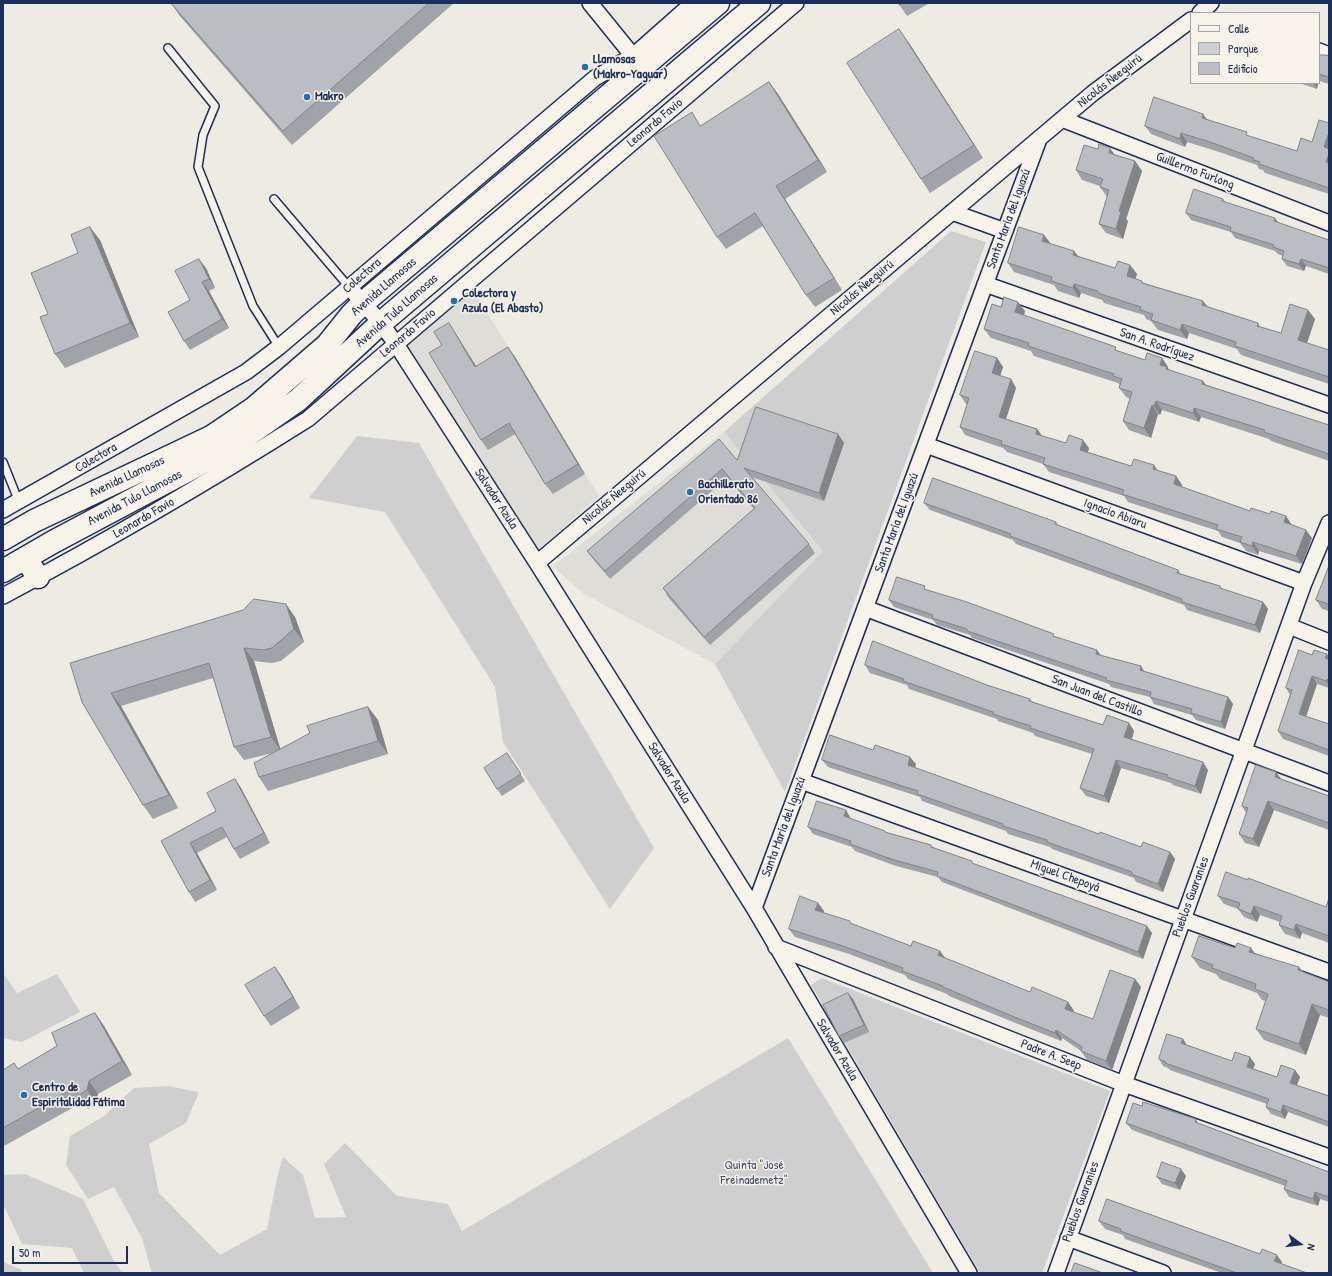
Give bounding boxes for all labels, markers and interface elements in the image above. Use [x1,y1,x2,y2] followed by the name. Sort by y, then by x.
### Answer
[1190,12,1320,84] legend
[1228,20,1249,37] text: Calle
[1228,40,1258,57] text: Parque
[1074,51,1146,111] street label: Nicolás Ñeeguirú
[593,52,668,83] place label: Llamosas (Makro-Yaguar)
[1228,60,1258,77] text: Edificio
[580,62,590,72] marker: Llamosas (Makro-Yaguar)
[315,89,343,105] place label: Makro
[302,92,312,102] marker: Makro
[624,95,686,151] street label: Leonardo Favio
[1154,149,1236,193] street label: Guillermo Furlong
[984,167,1034,271] street label: Santa María del Iguazú
[348,254,420,320] street label: Avenida Llamosas
[340,255,384,297] street label: Colectora
[827,257,897,319] street label: Nicolás Ñeeguirú
[353,271,441,351] street label: Avenida Tulo Llamosas
[462,286,543,317] place label: Colectora y Azula (El Abasto)
[449,296,459,306] marker: Colectora y Azula (El Abasto)
[377,305,439,361] street label: Leonardo Favio
[1118,325,1196,365] street label: San A. Rodríguez
[72,440,120,476] street label: Colectora
[87,453,167,501] street label: Avenida Llamosas
[471,466,521,532] street label: Salvador Azula
[579,466,649,528] street label: Nicolás Ñeeguirú
[85,467,185,529] street label: Avenida Tulo Llamosas
[872,471,922,575] street label: Santa María del Iguazú
[698,477,758,508] place label: Bachillerato Orientado 86
[685,487,695,497] marker: Bachillerato Orientado 86
[111,494,177,542] street label: Leonardo Favio
[1081,495,1149,533] street label: Ignacio Abiaru
[1049,672,1145,720] street label: San Juan del Castillo
[644,740,694,806] street label: Salvador Azula
[759,775,809,879] street label: Santa María del Iguazú
[1169,855,1213,939] street label: Pueblos Guaraníes
[1028,856,1102,896] street label: Miguel Chepoyá
[813,1017,861,1083] street label: Salvador Azula
[1019,1036,1083,1074] street label: Padre A. Seep
[32,1080,125,1111] place label: Centro de Espiritalidad Fátima
[19,1090,29,1100] marker: Centro de Espiritalidad Fátima
[720,1158,788,1189] park label: Quinta "José Freinademetz"
[1059,1160,1103,1244] street label: Pueblos Guaraníes
[1280,1224,1320,1264] north arrow
[14,1238,130,1264] scale bar
[1304,1242,1319,1252] text: N
[19,1244,40,1261] text: 50 m

